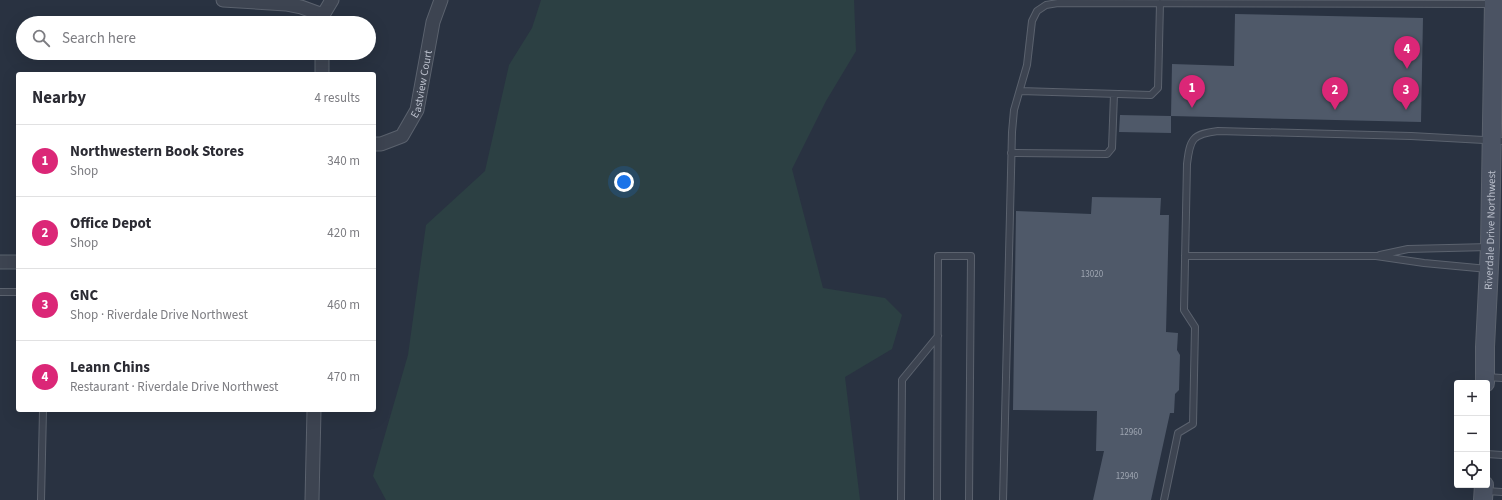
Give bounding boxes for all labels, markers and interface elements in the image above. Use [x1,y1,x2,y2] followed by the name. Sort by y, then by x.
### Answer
[16,16,376,60] search box
[30,27,52,49] icon: search
[62,28,136,49] text: Search here
[1394,36,1420,69] pin: 4
[407,49,436,121] street label: Eastview Court
[1179,75,1205,108] pin: 1
[1322,77,1348,110] pin: 2
[1393,77,1419,110] pin: 3
[32,86,86,110] text: Nearby
[315,89,360,107] text: 4 results
[70,141,244,162] text: Northwestern Book Stores
[42,152,48,170] text: 1
[327,152,360,170] text: 340 m
[70,162,98,180] text: Shop
[1481,170,1499,290] street label: Riverdale Drive Northwest
[614,172,634,192] your location
[70,213,151,234] text: Office Depot
[42,224,48,242] text: 2
[327,224,360,242] text: 420 m
[70,234,98,252] text: Shop
[1081,268,1104,281] house number: 13020
[70,285,98,306] text: GNC
[42,296,48,314] text: 3
[327,296,360,314] text: 460 m
[70,306,248,324] text: Shop · Riverdale Drive Northwest
[70,357,150,378] text: Leann Chins
[42,368,48,386] text: 4
[327,368,360,386] text: 470 m
[70,378,278,396] text: Restaurant · Riverdale Drive Northwest
[1454,380,1490,488] map controls
[1454,380,1490,416] button: +
[1454,416,1490,452] button: −
[1120,426,1143,439] house number: 12960
[1454,452,1490,488] button: locate
[1116,470,1139,483] house number: 12940

